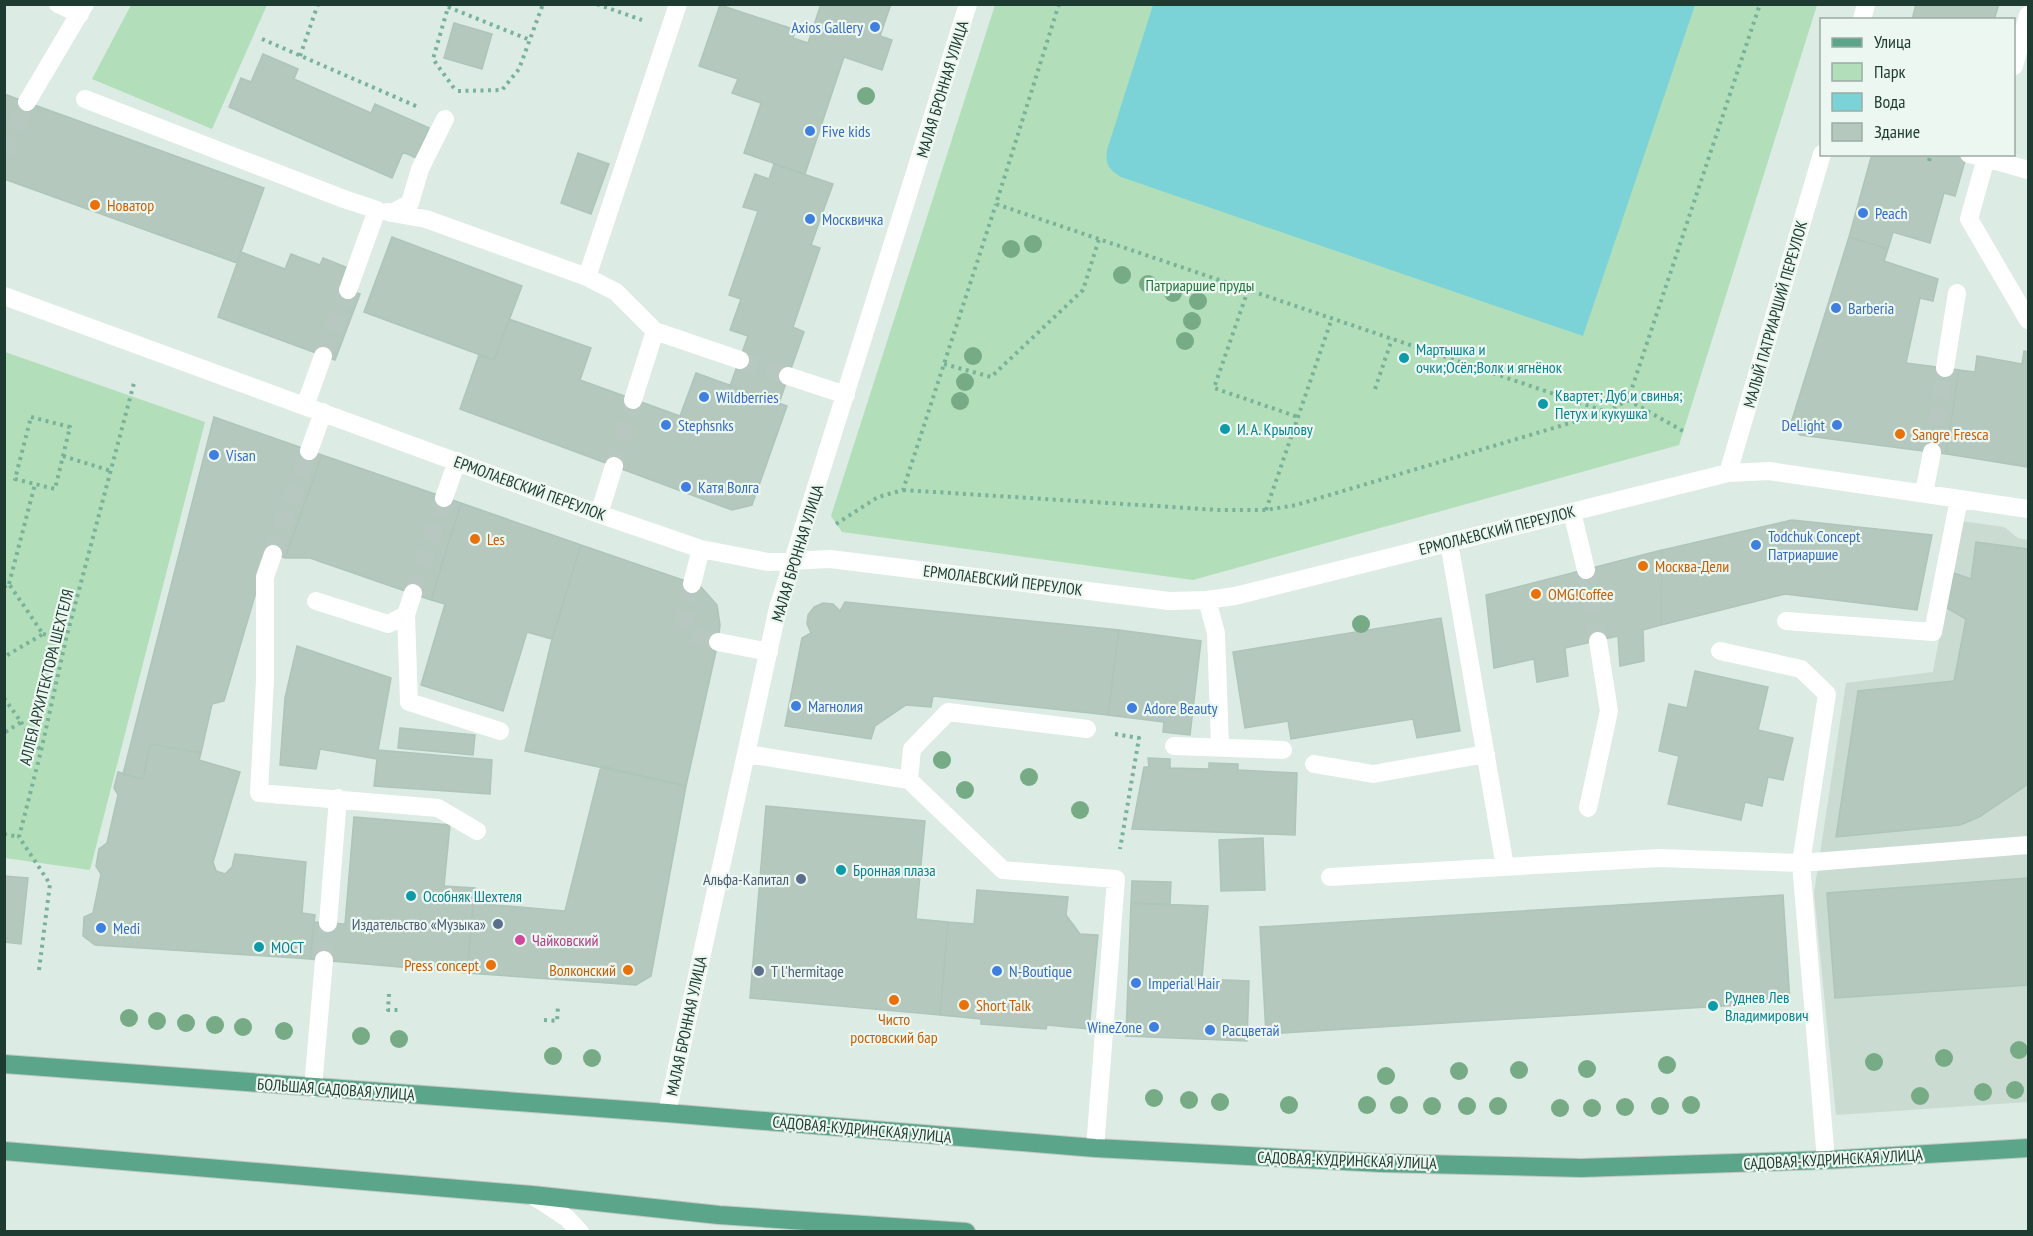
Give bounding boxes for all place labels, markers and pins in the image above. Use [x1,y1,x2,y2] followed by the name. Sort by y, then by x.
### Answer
[791,17,863,37] place label: Axios Gallery
[868,20,882,34] marker: Axios Gallery
[822,121,870,141] place label: Five kids
[803,124,817,138] marker: Five kids
[107,195,154,215] place label: Новатор
[88,198,102,212] marker: Новатор
[1875,203,1908,223] place label: Peach
[1856,206,1870,220] marker: Peach
[822,209,883,229] place label: Москвичка
[803,212,817,226] marker: Москвичка
[1848,298,1894,318] place label: Barberia
[1829,301,1843,315] marker: Barberia
[1416,339,1563,377] place label: Мартышка и очки;Осёл;Волк и ягнёнок
[1397,351,1411,365] marker: Мартышка и очки;Осёл;Волк и ягнёнок
[1555,385,1683,423] place label: Квартет; Дуб и свинья; Петух и кукушка
[716,387,779,407] place label: Wildberries
[697,390,711,404] marker: Wildberries
[1536,397,1550,411] marker: Квартет; Дуб и свинья; Петух и кукушка
[678,415,734,435] place label: Stephsnks
[1782,415,1826,435] place label: DeLight
[659,418,673,432] marker: Stephsnks
[1830,418,1844,432] marker: DeLight
[1237,419,1313,439] place label: И. А. Крылову
[1218,422,1232,436] marker: И. А. Крылову
[1912,424,1989,444] place label: Sangre Fresca
[1893,427,1907,441] marker: Sangre Fresca
[225,445,256,465] place label: Visan
[207,448,221,462] marker: Visan
[698,477,759,497] place label: Катя Волга
[679,480,693,494] marker: Катя Волга
[1768,526,1861,564] place label: Todchuk Concept Патриаршие
[487,529,505,549] place label: Les
[468,532,482,546] marker: Les
[1749,538,1763,552] marker: Todchuk Concept Патриаршие
[1655,556,1729,576] place label: Москва-Дели
[1636,559,1650,573] marker: Москва-Дели
[1548,584,1614,604] place label: OMG!Coffee
[1529,587,1543,601] marker: OMG!Coffee
[808,696,863,716] place label: Магнолия
[1144,698,1218,718] place label: Adore Beauty
[789,699,803,713] marker: Магнолия
[1125,701,1139,715] marker: Adore Beauty
[853,860,936,880] place label: Бронная плаза
[834,863,848,877] marker: Бронная плаза
[703,869,789,889] place label: Альфа-Капитал
[794,872,808,886] marker: Альфа-Капитал
[423,886,522,906] place label: Особняк Шехтеля
[404,889,418,903] marker: Особняк Шехтеля
[352,914,486,934] place label: Издательство «Музыка»
[491,917,505,931] marker: Издательство «Музыка»
[113,918,140,938] place label: Medi
[94,921,108,935] marker: Medi
[532,930,599,950] place label: Чайковский
[513,933,527,947] marker: Чайковский
[271,937,304,957] place label: МОСТ
[252,940,266,954] marker: МОСТ
[404,955,480,975] place label: Press concept
[484,958,498,972] marker: Press concept
[549,960,616,980] place label: Волконский
[771,961,844,981] place label: Т l'hermitage
[1009,961,1072,981] place label: N-Boutique
[621,963,635,977] marker: Волконский
[752,964,766,978] marker: Т l'hermitage
[990,964,1004,978] marker: N-Boutique
[1148,973,1221,993] place label: Imperial Hair
[1129,976,1143,990] marker: Imperial Hair
[1725,987,1809,1025] place label: Руднев Лев Владимирович
[887,993,901,1007] marker: Чисто ростовский бар
[976,995,1032,1015] place label: Short Talk
[957,998,971,1012] marker: Short Talk
[1706,999,1720,1013] marker: Руднев Лев Владимирович
[850,1009,938,1047] place label: Чисто ростовский бар
[1087,1017,1142,1037] place label: WineZone
[1147,1020,1161,1034] marker: WineZone
[1222,1020,1280,1040] place label: Расцветай
[1203,1023,1217,1037] marker: Расцветай

